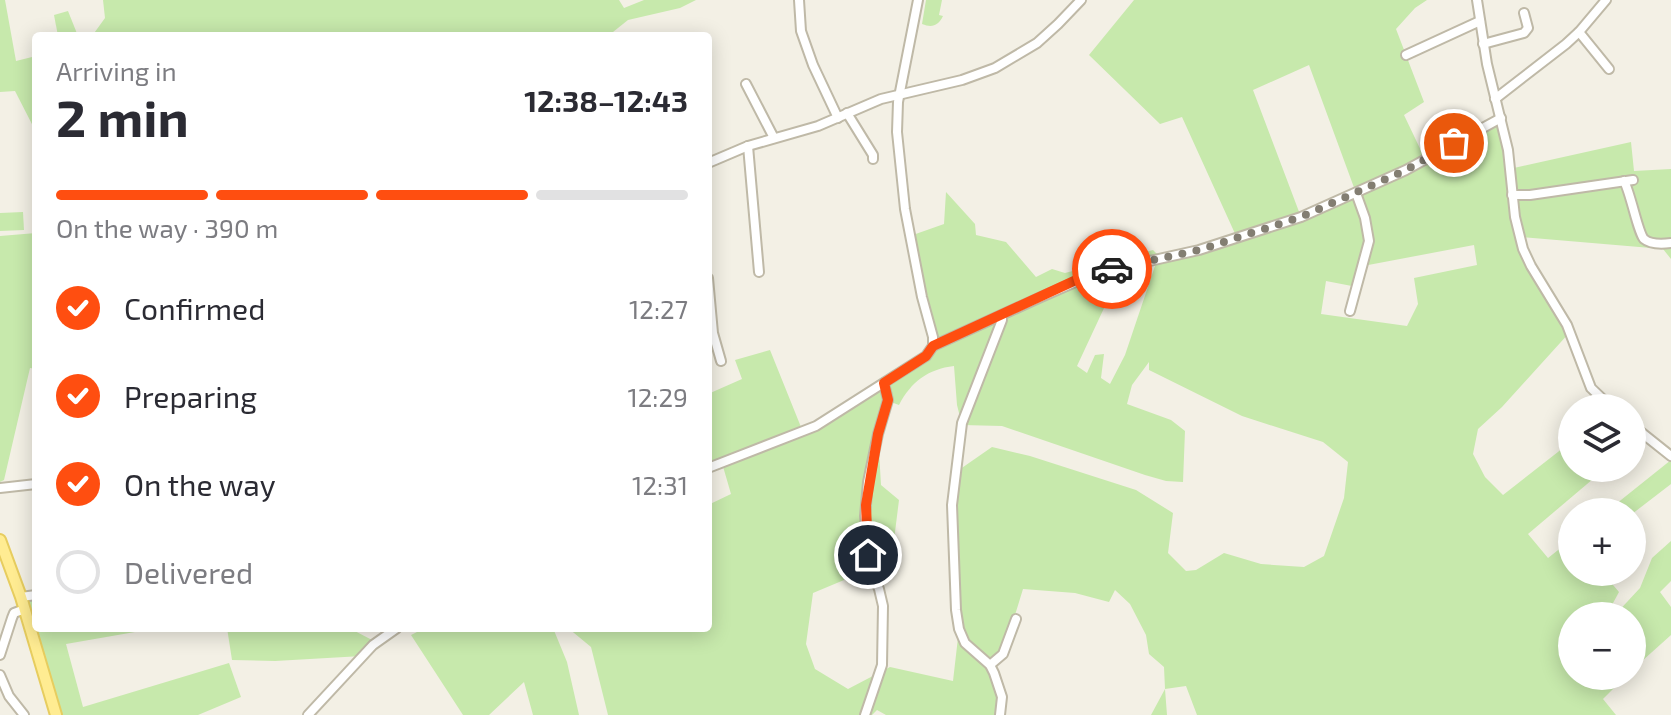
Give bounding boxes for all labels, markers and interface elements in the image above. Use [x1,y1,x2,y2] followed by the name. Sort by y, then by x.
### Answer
[56,55,177,86] text: Arriving in
[524,82,688,118] text: 12:38–12:43
[56,85,189,147] text: 2 min
[1420,109,1488,177] pin
[1432,121,1476,165] icon: bag
[56,212,278,243] text: On the way · 390 m
[1072,229,1152,309] courier
[1090,247,1134,291] icon: car
[56,286,100,330] icon: check
[124,290,265,326] text: Confirmed
[629,293,688,324] text: 12:27
[56,374,100,418] icon: check
[124,378,257,414] text: Preparing
[627,381,688,412] text: 12:29
[1558,394,1646,690] map controls
[1558,394,1646,482] button: layers
[56,462,100,506] icon: check
[124,466,276,502] text: On the way
[632,469,688,500] text: 12:31
[1558,498,1646,586] button: +
[834,521,902,589] pin
[846,533,890,577] icon: home
[124,554,253,590] text: Delivered
[1558,602,1646,690] button: −

